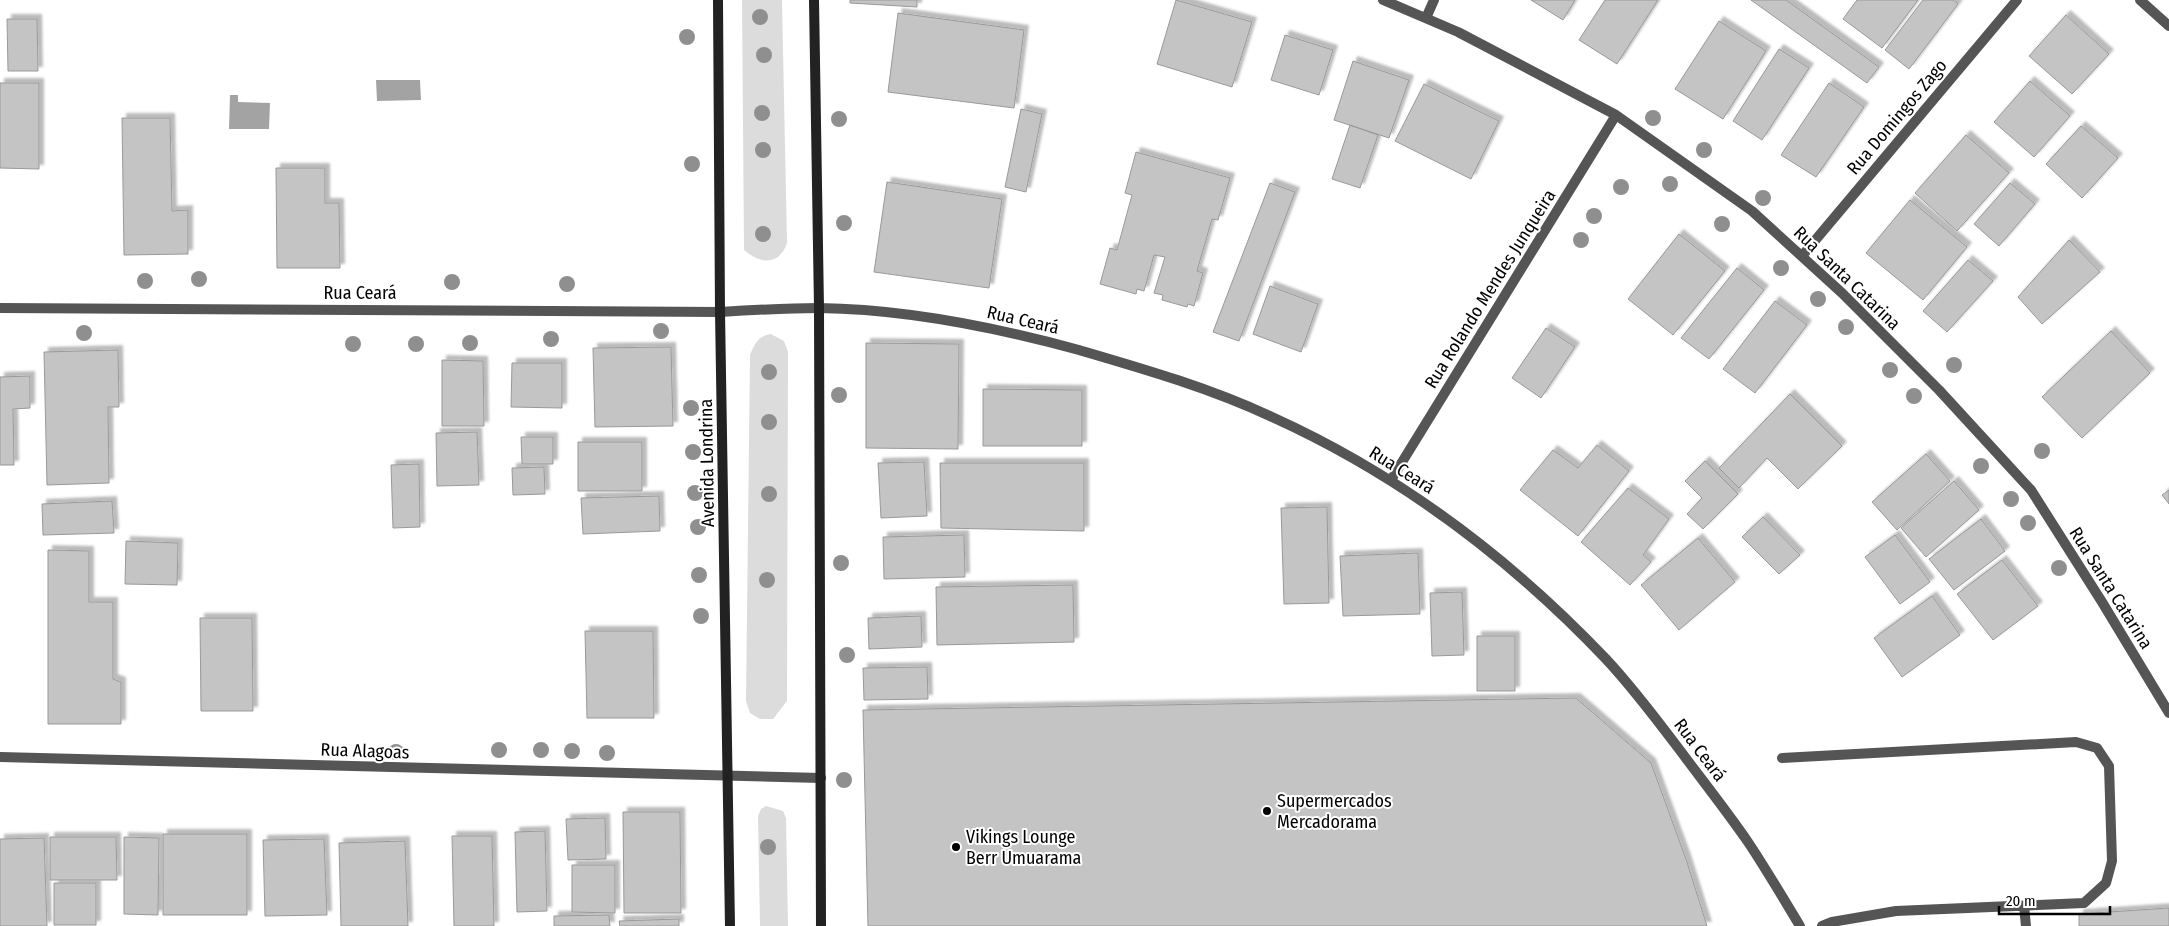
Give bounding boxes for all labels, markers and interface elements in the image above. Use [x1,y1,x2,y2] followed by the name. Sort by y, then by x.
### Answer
[1842,55,1952,179] street label: Rua Domingos Zago
[1420,185,1560,392] street label: Rua Rolando Mendes Junqueira
[1789,222,1905,335] street label: Rua Santa Catarina
[323,282,397,304] street label: Rua Ceará
[985,301,1061,339] street label: Rua Ceará
[695,398,719,527] street label: Avenida Londrina
[1365,441,1439,499] street label: Rua Ceará
[2065,523,2157,653] street label: Rua Santa Catarina
[1669,714,1731,786] street label: Rua Ceará
[320,738,410,764] street label: Rua Alagoas
[1277,790,1392,833] place label: Supermercados Mercadorama
[1261,805,1273,817] marker: Supermercados Mercadorama
[966,826,1082,869] place label: Vikings Lounge Berr Umuarama
[950,841,962,853] marker: Vikings Lounge Berr Umuarama
[1999,884,2110,916] scale bar
[2006,892,2036,910] text: 20 m

